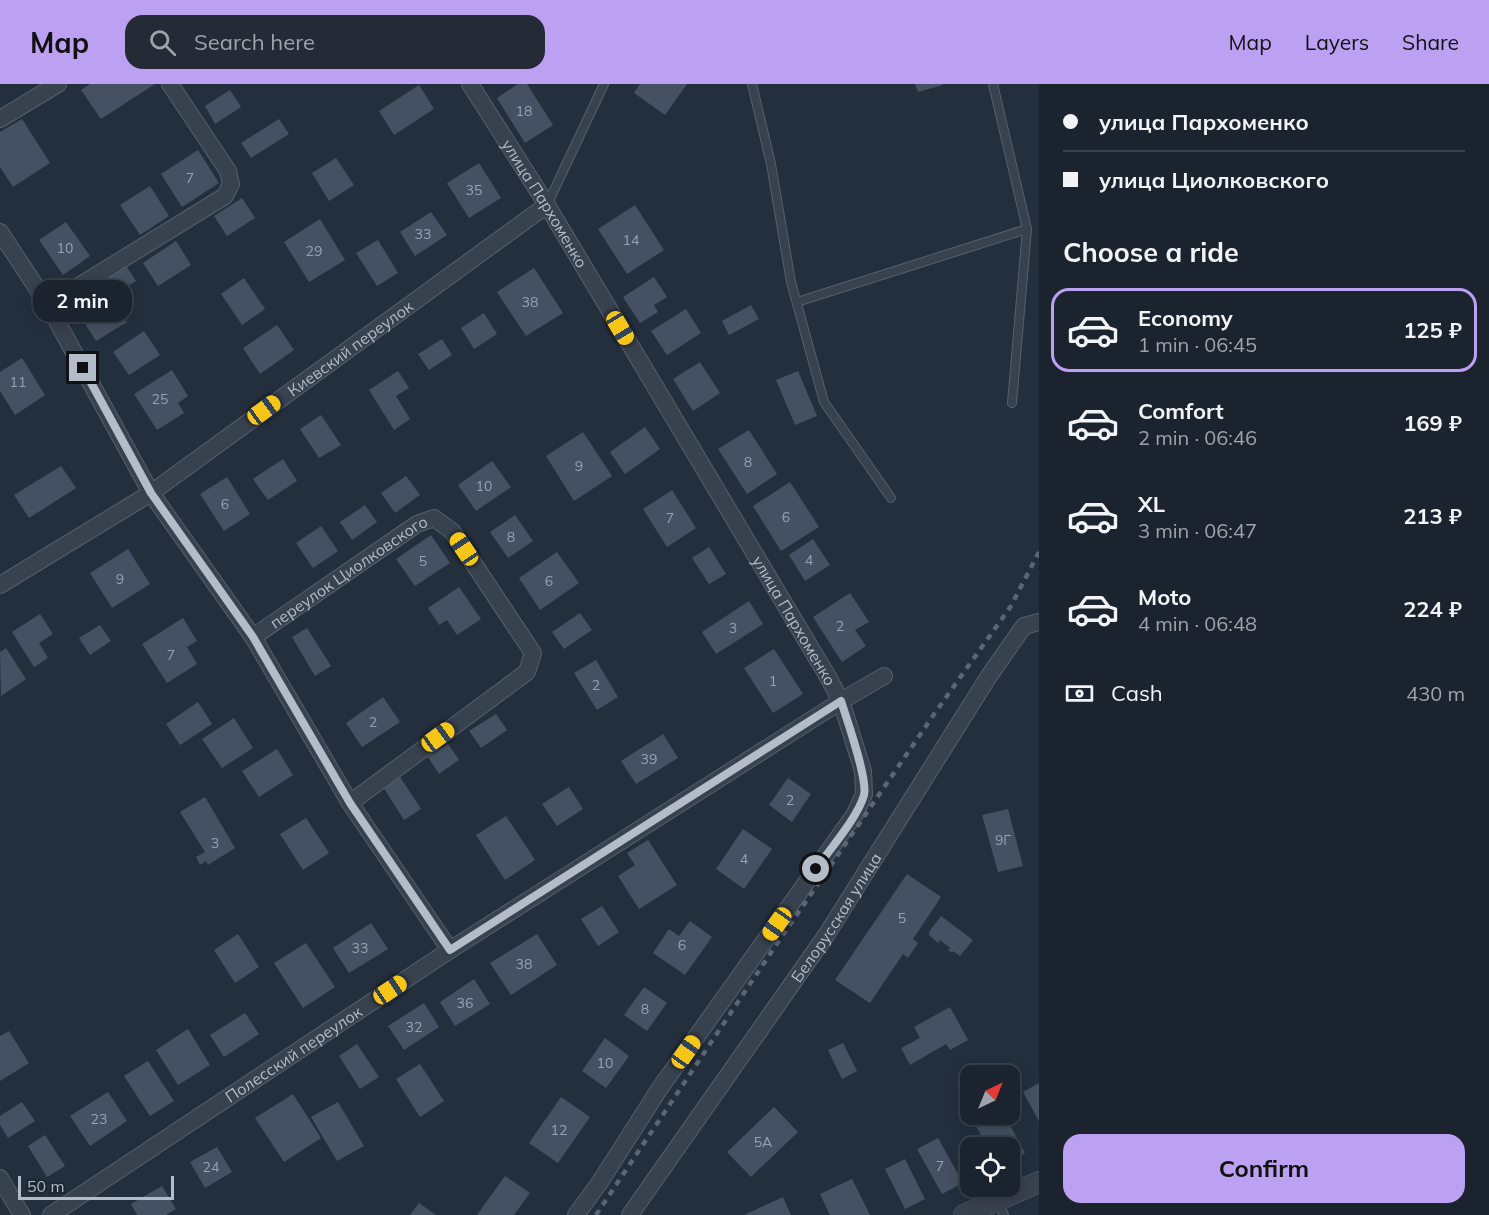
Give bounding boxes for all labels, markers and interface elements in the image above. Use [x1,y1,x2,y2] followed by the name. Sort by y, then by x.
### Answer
[125,15,545,69] search box
[30,25,89,60] text: Map
[146,26,179,59] icon: search
[194,28,315,56] text: Search here
[1229,29,1272,55] text: Map
[1305,29,1369,55] text: Layers
[1402,29,1459,55] text: Share
[516,102,532,120] house number: 18
[1099,108,1309,136] text: улица Пархоменко
[498,135,592,271] street label: улица Пархоменко
[1099,166,1329,194] text: улица Циолковского
[186,169,194,187] house number: 7
[466,181,482,199] house number: 35
[415,225,431,243] house number: 33
[623,231,640,249] house number: 14
[1063,235,1239,269] text: Choose a ride
[57,239,73,257] house number: 10
[306,242,322,260] house number: 29
[34,281,132,323] callout: 2 min
[56,288,109,313] text: 2 min
[522,293,538,311] house number: 38
[283,296,417,400] street label: Киевский переулок
[1066,303,1120,357] icon: car
[1138,304,1233,332] text: Economy
[603,308,637,348] car
[1403,316,1462,344] text: 125 ₽
[1138,332,1257,357] text: 1 min · 06:45
[69,354,96,381] route end
[10,373,26,391] house number: 11
[152,390,168,408] house number: 25
[244,392,284,428] car
[1066,396,1120,450] icon: car
[1138,397,1224,425] text: Comfort
[1403,409,1462,437] text: 169 ₽
[1138,425,1257,450] text: 2 min · 06:46
[744,453,752,471] house number: 8
[575,457,583,475] house number: 9
[476,477,492,495] house number: 10
[1066,489,1120,543] icon: car
[1138,490,1165,518] text: XL
[221,495,229,513] house number: 6
[1403,502,1462,530] text: 213 ₽
[782,508,790,526] house number: 6
[666,509,674,527] house number: 7
[266,511,430,632] street label: переулок Циолковского
[1138,518,1257,543] text: 3 min · 06:47
[507,528,515,546] house number: 8
[446,529,482,569] car
[805,551,814,569] house number: 4
[419,552,427,570] house number: 5
[748,552,841,689] street label: улица Пархоменко
[116,570,124,588] house number: 9
[545,572,553,590] house number: 6
[1066,582,1120,636] icon: car
[1138,583,1191,611] text: Moto
[1403,595,1462,623] text: 224 ₽
[1138,611,1257,636] text: 4 min · 06:48
[836,617,844,635] house number: 2
[729,619,737,637] house number: 3
[167,646,175,664] house number: 7
[769,672,777,690] house number: 1
[592,676,600,694] house number: 2
[1063,677,1096,710] icon: cash
[1111,679,1163,707] text: Cash
[1406,681,1465,706] text: 430 m
[369,713,377,731] house number: 2
[418,719,458,755] car
[641,750,657,768] house number: 39
[786,791,794,809] house number: 2
[995,831,1011,849] house number: 9Г
[211,834,219,852] house number: 3
[786,849,886,986] street label: Белорусская улица
[740,850,749,868] house number: 4
[802,855,829,882] route start
[759,904,795,944] car
[898,909,906,927] house number: 5
[678,936,686,954] house number: 6
[352,939,368,957] house number: 33
[516,955,532,973] house number: 38
[370,972,410,1008] car
[457,994,473,1012] house number: 36
[641,1000,649,1018] house number: 8
[221,1001,366,1107] street label: Полесский переулок
[406,1018,422,1036] house number: 32
[668,1032,704,1072] car
[597,1054,613,1072] house number: 10
[960,1065,1020,1125] north arrow
[960,1065,1020,1197] map controls
[91,1110,107,1128] house number: 23
[551,1121,567,1139] house number: 12
[754,1133,773,1151] house number: 5А
[1063,1134,1465,1203] button: Confirm
[960,1137,1020,1197] button: locate
[936,1157,944,1175] house number: 7
[203,1158,220,1176] house number: 24
[18,1173,174,1200] scale bar
[27,1176,64,1196] text: 50 m

